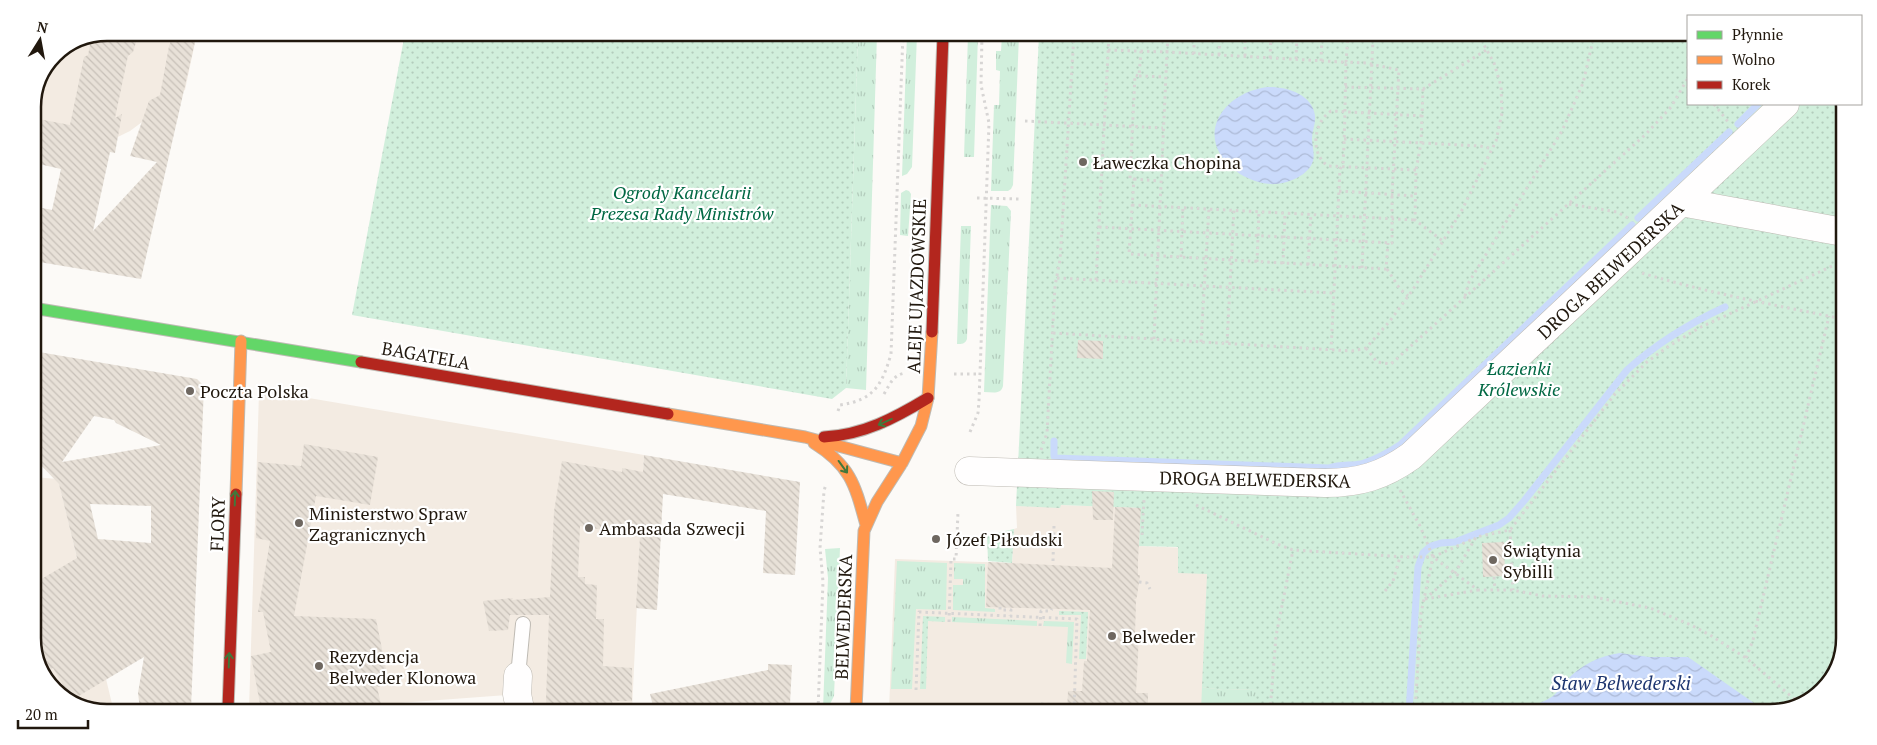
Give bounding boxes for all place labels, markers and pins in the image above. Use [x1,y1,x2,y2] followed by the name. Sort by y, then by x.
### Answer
[1093,150,1241,174] place label: Ławeczka Chopina
[1077,156,1089,168] marker: Ławeczka Chopina
[200,379,309,403] place label: Poczta Polska
[184,385,196,397] marker: Poczta Polska
[309,501,468,546] place label: Ministerstwo Spraw Zagranicznych
[599,516,745,540] place label: Ambasada Szwecji
[293,517,305,529] marker: Ministerstwo Spraw Zagranicznych
[583,522,595,534] marker: Ambasada Szwecji
[946,527,1063,551] place label: Józef Piłsudski
[930,533,942,545] marker: Józef Piłsudski
[1503,538,1581,583] place label: Świątynia Sybilli
[1487,554,1499,566] marker: Świątynia Sybilli
[1122,624,1196,648] place label: Belweder
[1106,630,1118,642] marker: Belweder
[329,644,476,689] place label: Rezydencja Belweder Klonowa
[313,660,325,672] marker: Rezydencja Belweder Klonowa

